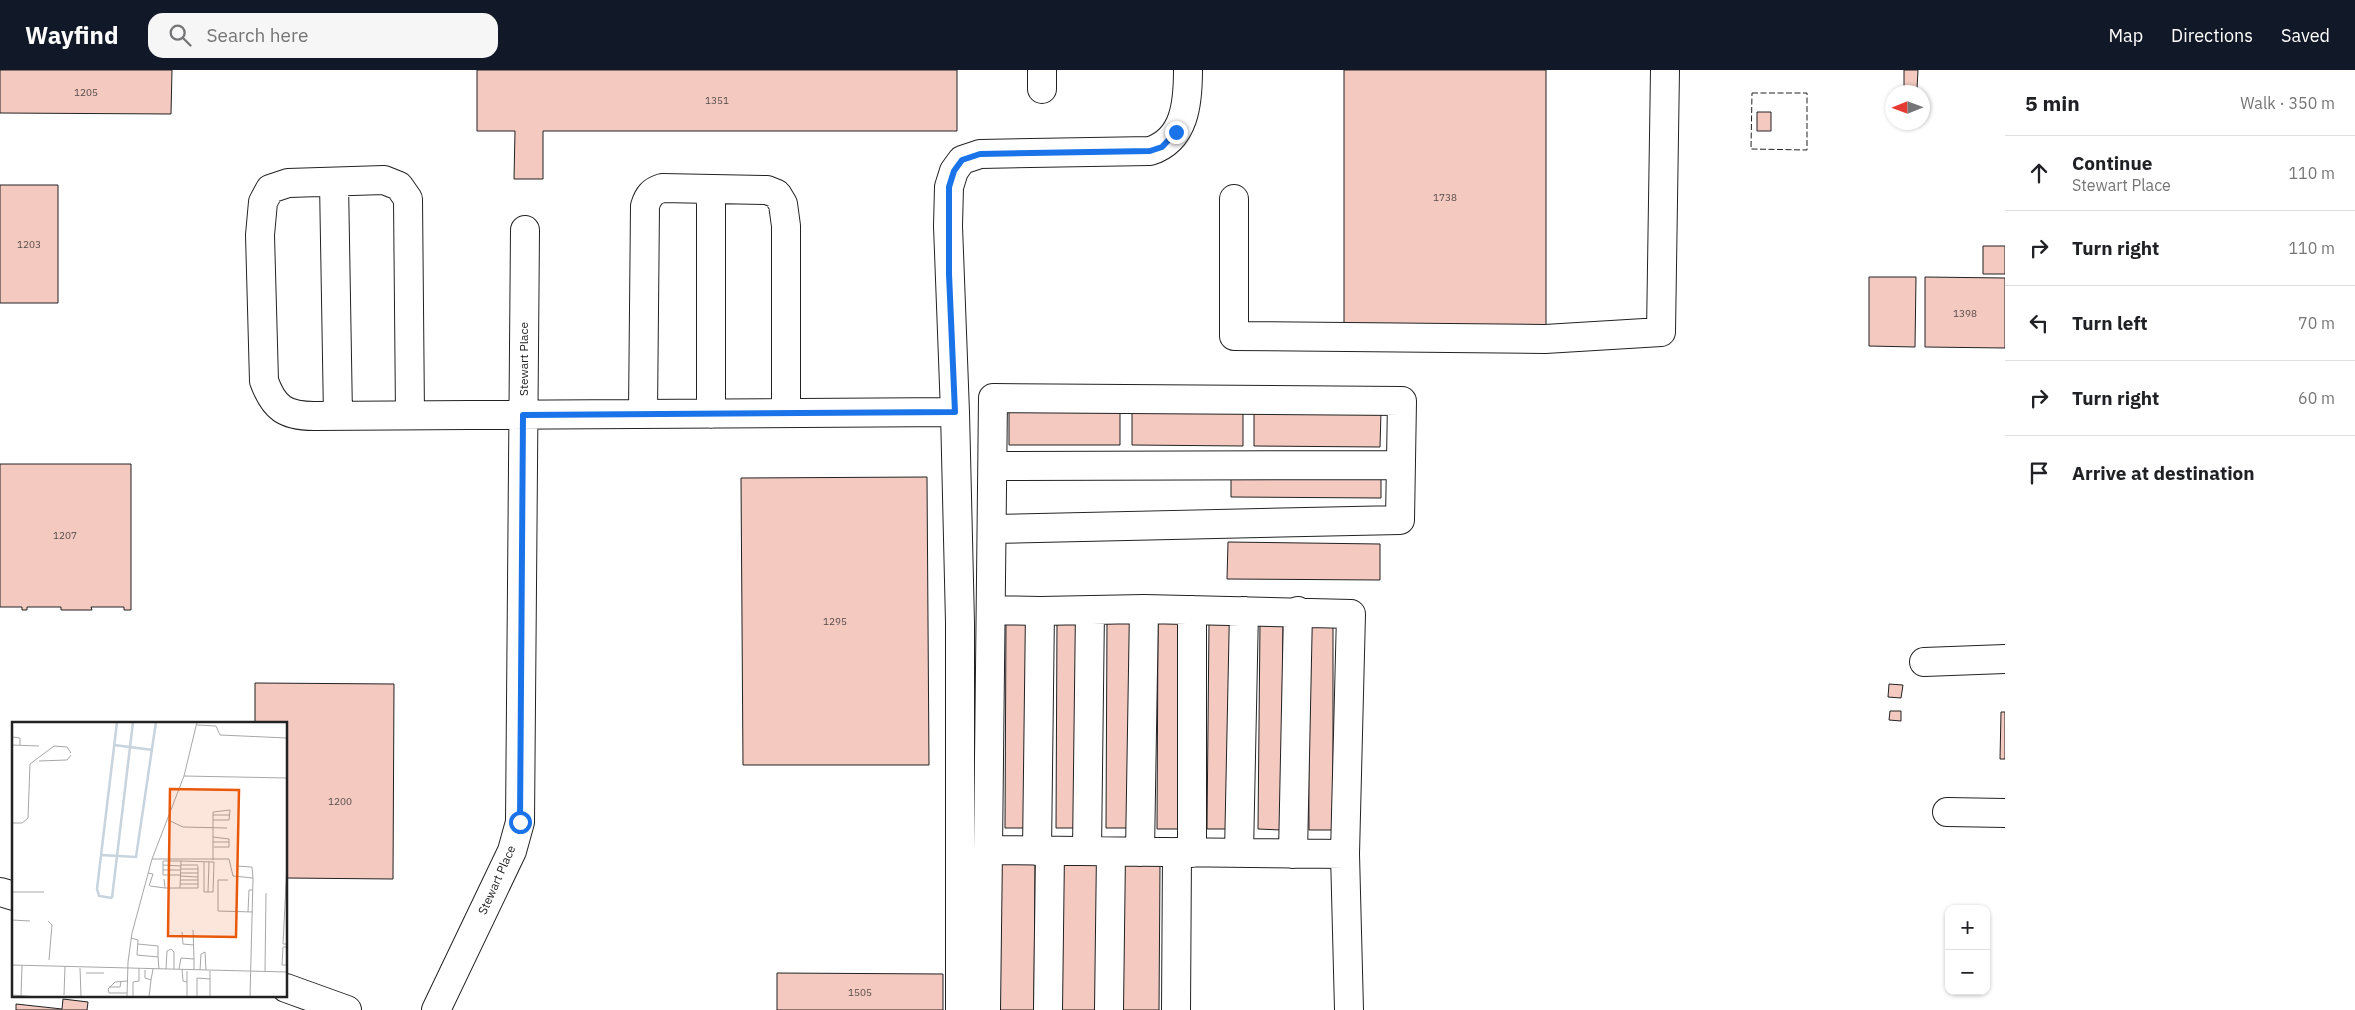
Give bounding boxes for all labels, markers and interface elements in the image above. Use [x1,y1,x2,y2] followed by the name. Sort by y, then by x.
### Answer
[148,13,498,58] search box
[25,19,118,51] text: Wayfind
[166,21,194,49] icon: search
[206,23,308,47] text: Search here
[2108,24,2143,47] text: Map
[2171,24,2253,47] text: Directions
[2281,24,2330,47] text: Saved
[1885,85,1930,130] north arrow
[74,86,98,99] house number: 1205
[2025,89,2080,117] text: 5 min
[2240,93,2335,113] text: Walk · 350 m
[705,94,729,107] house number: 1351
[1165,121,1188,144] route end
[2072,151,2152,175] text: Continue
[2025,159,2053,187] icon: ahead
[2288,163,2335,183] text: 110 m
[2072,175,2171,195] text: Stewart Place
[1433,191,1457,204] house number: 1738
[2025,234,2053,262] icon: right
[2072,236,2159,260] text: Turn right
[17,238,41,251] house number: 1203
[2288,238,2335,258] text: 110 m
[1953,307,1977,320] house number: 1398
[2025,309,2053,337] icon: left
[2072,311,2148,335] text: Turn left
[2298,313,2335,333] text: 70 m
[516,322,531,396] street label: Stewart Place
[2025,384,2053,412] icon: right
[2072,386,2159,410] text: Turn right
[2298,388,2335,408] text: 60 m
[2025,459,2053,487] icon: arrive
[2072,461,2255,485] text: Arrive at destination
[53,529,77,542] house number: 1207
[823,615,847,628] house number: 1295
[12,722,288,998] inset map
[328,795,352,808] house number: 1200
[509,811,532,834] route start
[475,842,519,917] street label: Stewart Place
[1945,905,1990,995] map controls
[1945,905,1990,950] button: +
[1945,950,1990,995] button: −
[848,986,872,999] house number: 1505

